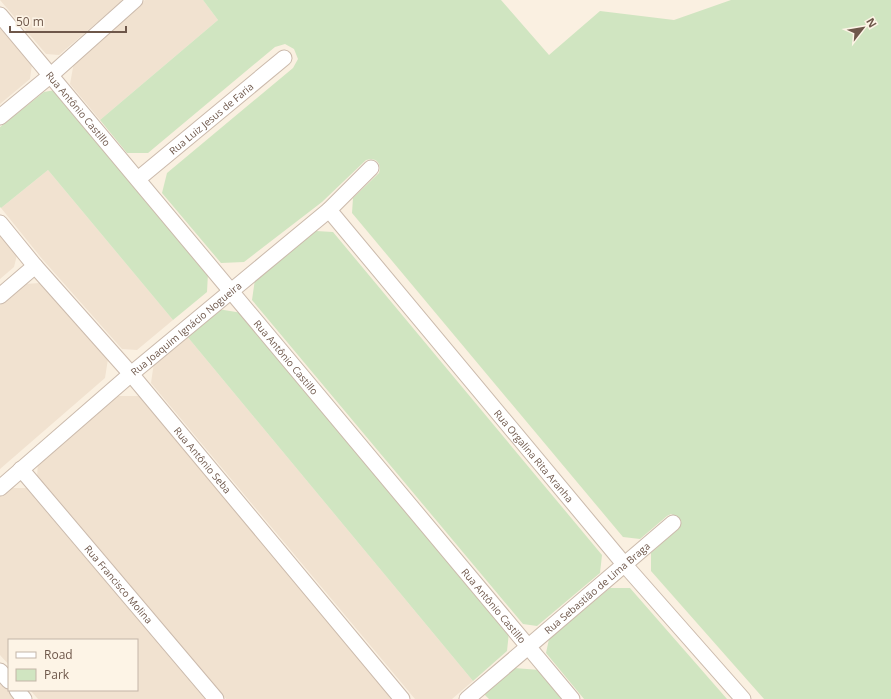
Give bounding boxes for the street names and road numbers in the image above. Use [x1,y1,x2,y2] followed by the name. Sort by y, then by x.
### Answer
[43,68,114,149] street label: Rua Antônio Castillo
[166,79,256,157] street label: Rua Luiz Jesus de Faria
[127,278,244,379] street label: Rua Joaquim Ignácio Nogueira
[251,317,322,398] street label: Rua Antônio Castillo
[491,406,577,505] street label: Rua Orgalina Rita Aranha
[171,424,235,496] street label: Rua Antônio Seba
[541,539,653,637] street label: Rua Sebastião de Lima Braga
[81,542,156,626] street label: Rua Francisco Molina
[459,565,529,646] street label: Rua Antônio Castillo

